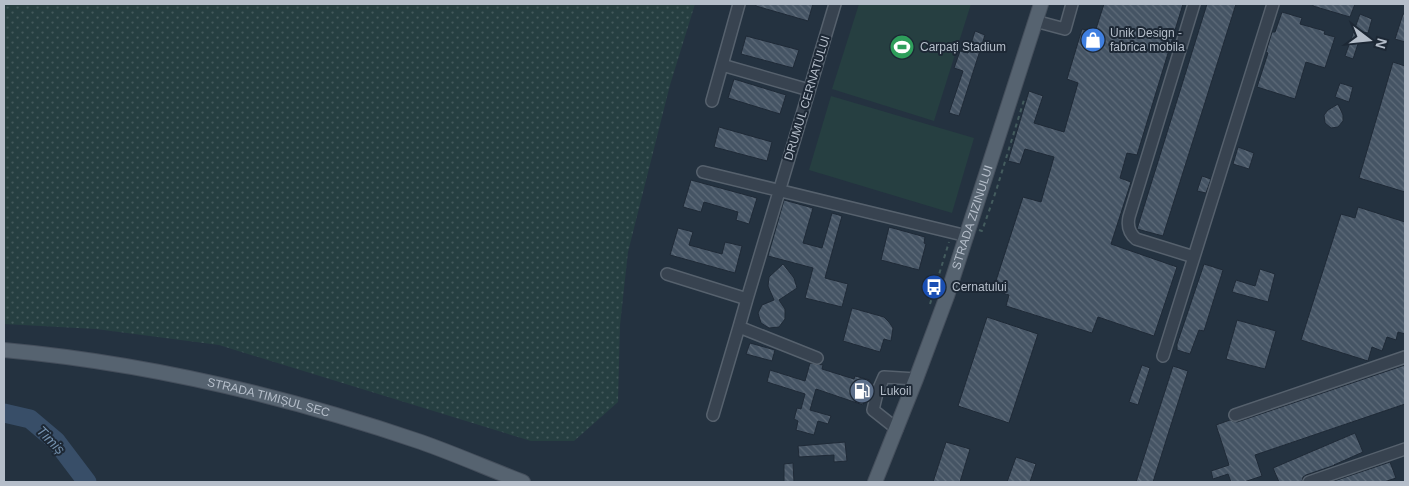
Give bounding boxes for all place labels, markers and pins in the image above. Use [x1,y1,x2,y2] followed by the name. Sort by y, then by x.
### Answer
[1110,26,1185,54] place label: Unik Design - fabrica mobila
[1080,27,1106,53] shop icon: Unik Design - fabrica mobila
[889,34,915,60] sports icon: Carpați Stadium
[920,40,1006,54] place label: Carpați Stadium
[921,274,947,300] bus stop icon: Cernatului
[952,280,1007,294] place label: Cernatului
[849,378,875,404] fuel station icon: Lukoil
[880,384,911,398] place label: Lukoil

